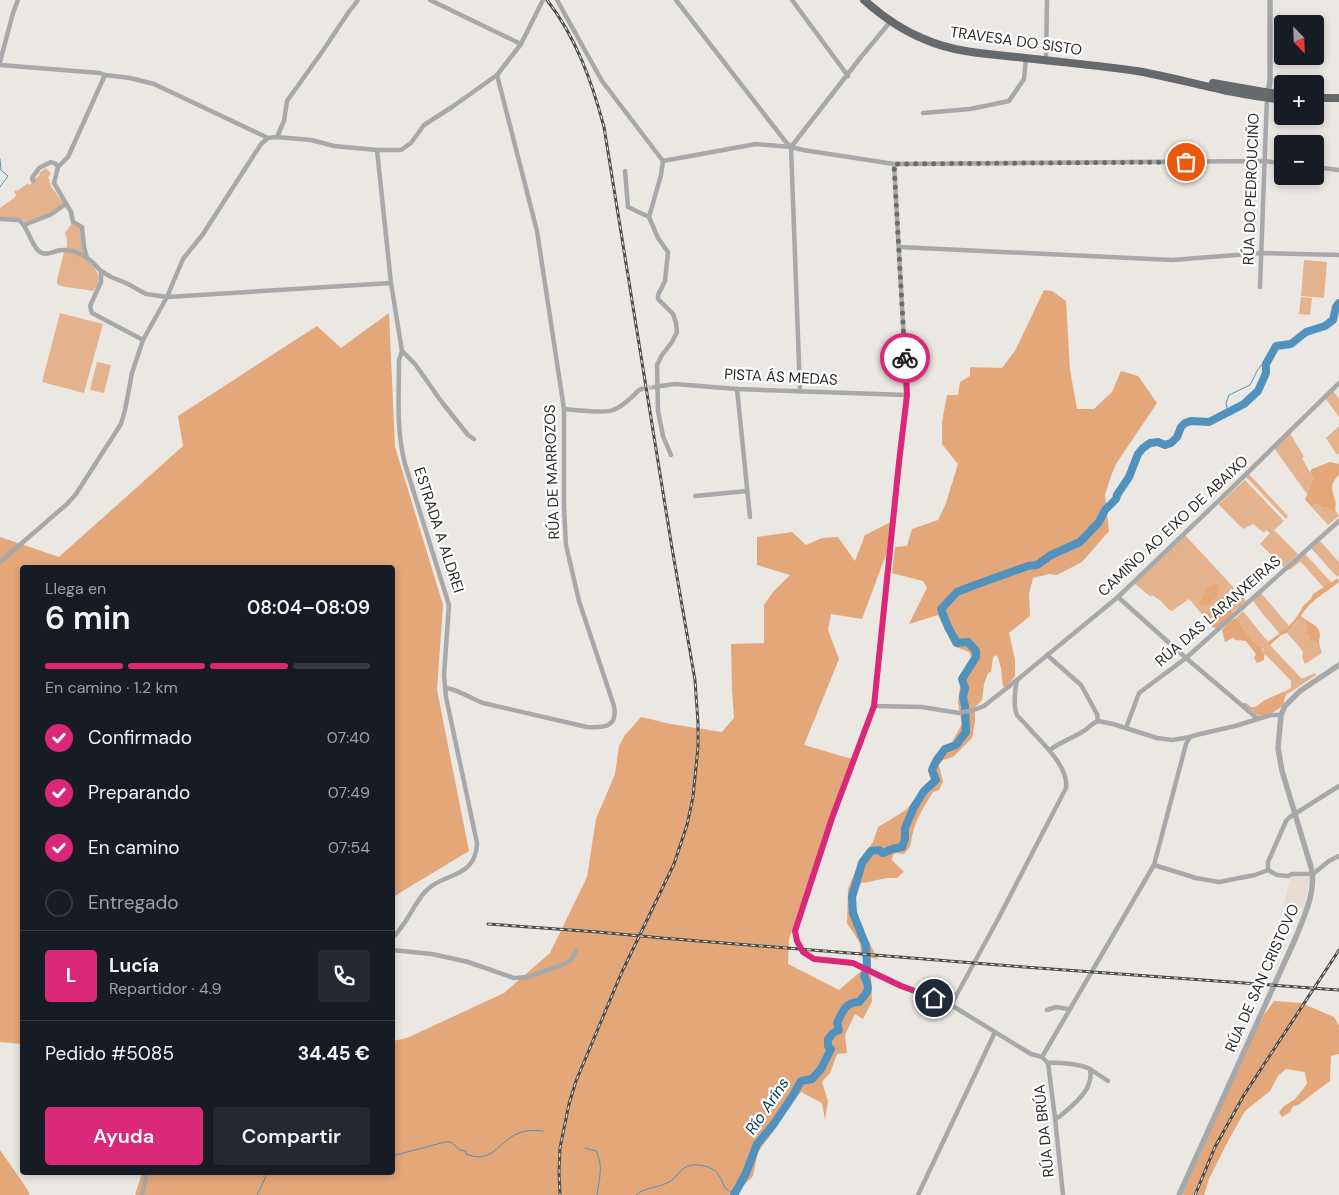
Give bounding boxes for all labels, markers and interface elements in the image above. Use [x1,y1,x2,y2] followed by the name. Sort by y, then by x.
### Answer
[1274,15,1324,65] north arrow
[1274,15,1324,185] map controls
[949,22,1083,60] street label: TRAVESA DO SISTO
[1274,75,1324,125] button: +
[1238,113,1264,265] street label: RÚA DO PEDROUCIÑO
[1274,135,1324,185] button: −
[1165,141,1207,183] pin
[1172,148,1200,176] icon: bag
[880,333,930,383] courier
[891,344,919,372] icon: bike
[724,364,839,390] street label: PISTA ÁS MEDAS
[540,404,564,540] street label: RÚA DE MARROZOS
[1094,451,1252,601] street label: CAMIÑO AO EIXO DE ABAIXO
[409,465,469,595] street label: ESTRADA A ALDREI
[1151,551,1285,671] street label: RÚA DAS LARANXEIRAS
[45,578,106,599] text: Llega en
[247,595,370,620] text: 08:04–08:09
[45,597,130,639] text: 6 min
[45,677,178,698] text: En camino · 1.2 km
[45,724,73,752] icon: check
[88,725,192,750] text: Confirmado
[327,727,370,748] text: 07:40
[45,779,73,807] icon: check
[88,780,190,805] text: Preparando
[328,782,370,803] text: 07:49
[45,834,73,862] icon: check
[88,835,180,860] text: En camino
[328,837,370,858] text: 07:54
[88,890,179,915] text: Entregado
[1220,901,1304,1055] street label: RÚA DE SAN CRISTOVO
[318,950,370,1002] button: phone
[109,953,159,978] text: Lucía
[66,963,76,988] text: L
[913,977,955,1019] pin
[109,978,221,999] text: Repartidor · 4.9
[920,984,948,1012] icon: home
[45,1041,174,1066] text: Pedido #5085
[298,1041,370,1066] text: 34.45 €
[740,1073,794,1139] water label: Río Aríns
[1029,1084,1059,1178] street label: RÚA DA BRÚA
[45,1107,203,1165] button: Ayuda
[213,1107,370,1165] button: Compartir

